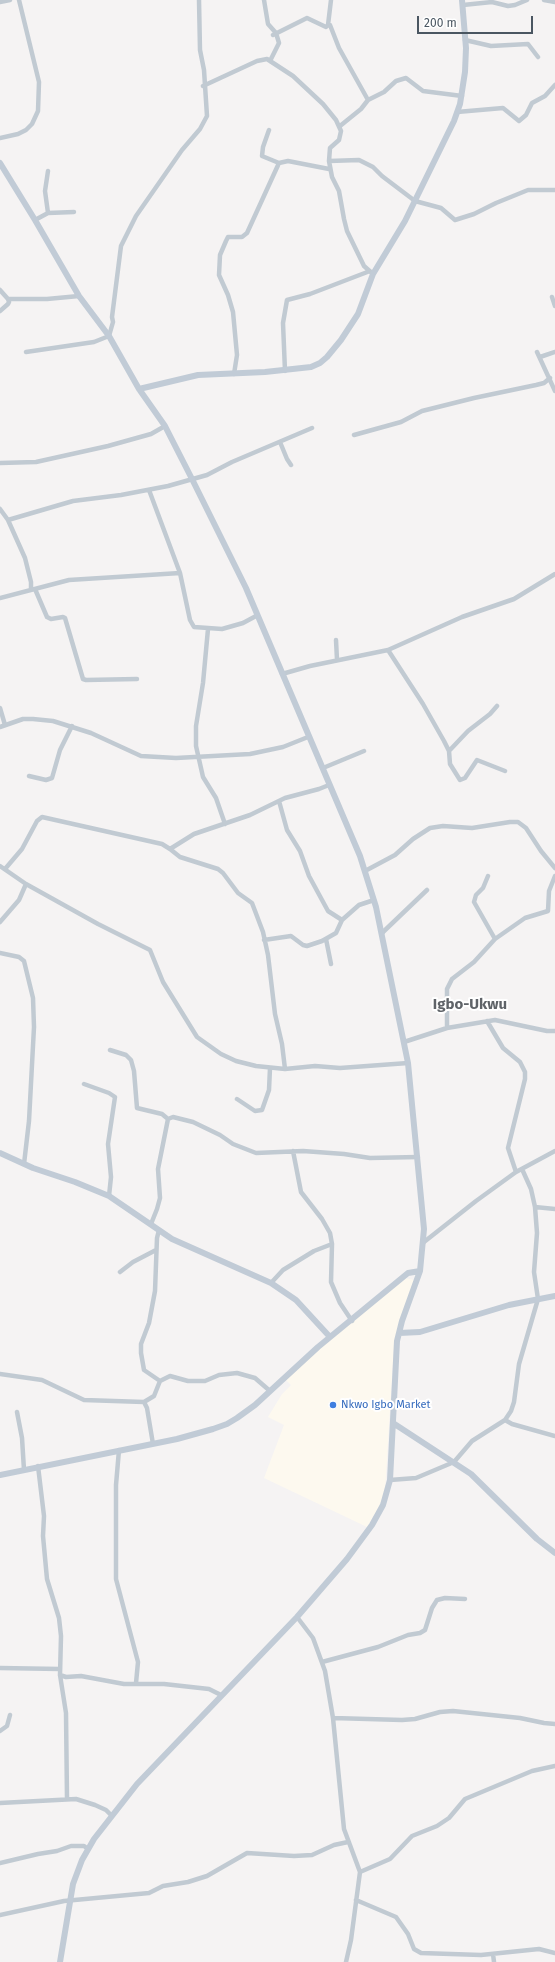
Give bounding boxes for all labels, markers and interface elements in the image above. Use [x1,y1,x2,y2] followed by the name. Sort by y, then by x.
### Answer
[419,8,535,34] scale bar
[424,16,457,30] text: 200 m
[433,996,507,1014] district label: Igbo-Ukwu
[341,1398,430,1412] place label: Nkwo Igbo Market
[328,1400,338,1410] marker: Nkwo Igbo Market

